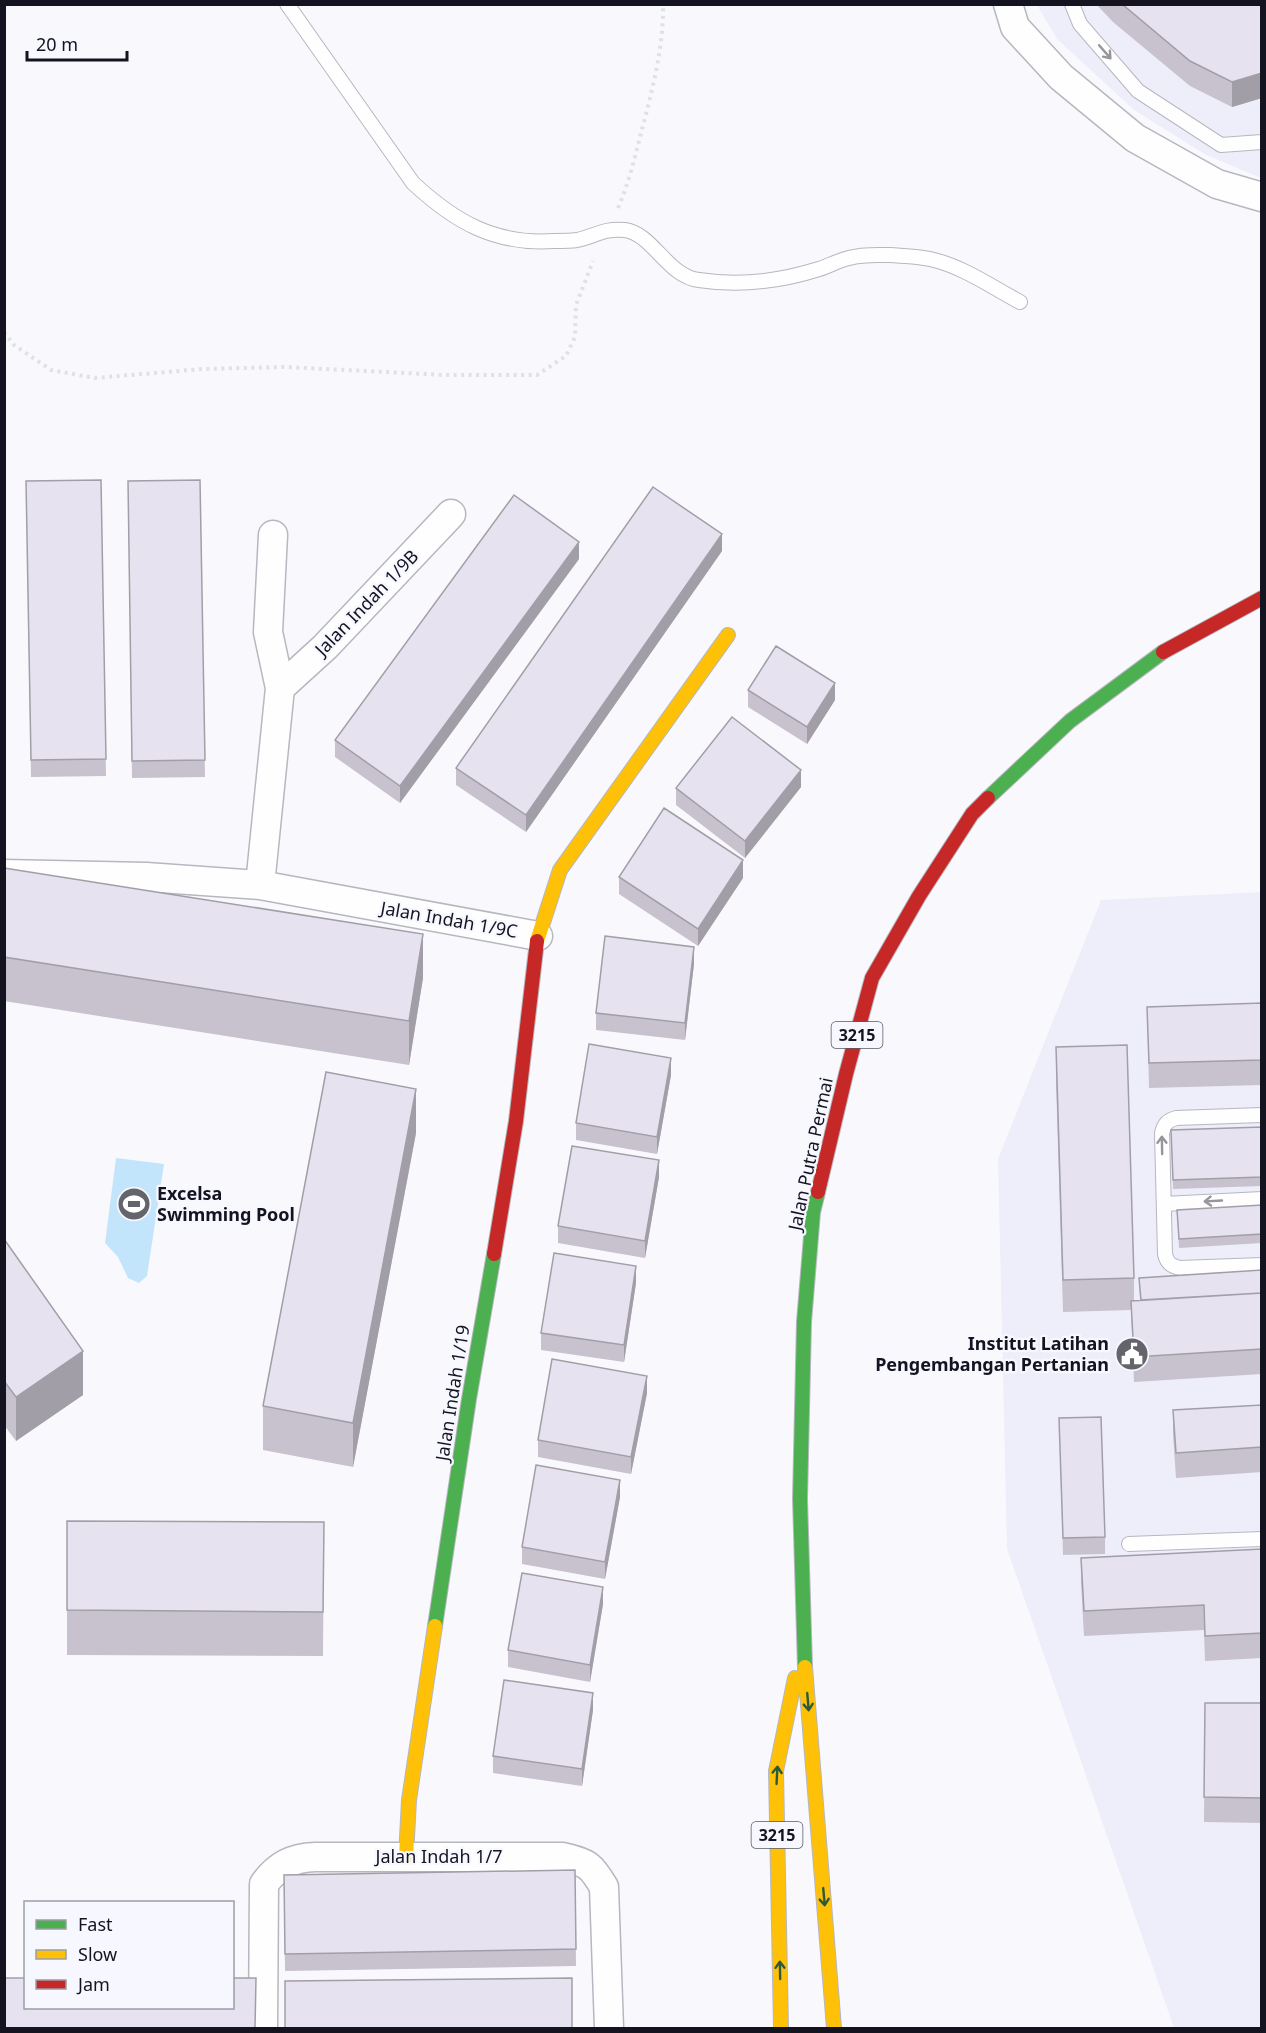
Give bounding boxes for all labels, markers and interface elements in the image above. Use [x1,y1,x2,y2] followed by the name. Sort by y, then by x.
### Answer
[27,24,128,62] scale bar
[36,32,78,56] text: 20 m
[1098,44,1112,59] one-way arrow
[308,544,423,662] street label: Jalan Indah 1/9B
[377,895,519,943] street label: Jalan Indah 1/9C
[832,1022,882,1048] road number: 3215
[782,1075,838,1235] street label: Jalan Putra Permai
[1156,1136,1168,1156] one-way arrow
[157,1181,295,1226] place label: Excelsa Swimming Pool
[116,1186,152,1222] sports icon: Excelsa Swimming Pool
[1203,1196,1223,1207] one-way arrow
[429,1323,475,1465] street label: Jalan Indah 1/19
[875,1331,1109,1376] place label: Institut Latihan Pengembangan Pertanian
[1114,1336,1150,1372] public building icon: Institut Latihan Pengembangan Pertanian
[803,1692,814,1712] one-way arrow
[771,1766,782,1786] one-way arrow
[752,1822,802,1848] road number: 3215
[373,1844,503,1868] street label: Jalan Indah 1/7
[819,1886,830,1906] one-way arrow
[24,1901,234,2009] legend
[78,1912,113,1936] text: Fast
[78,1942,117,1966] text: Slow
[774,1961,786,1981] one-way arrow
[76,1972,110,1996] text: Jam

